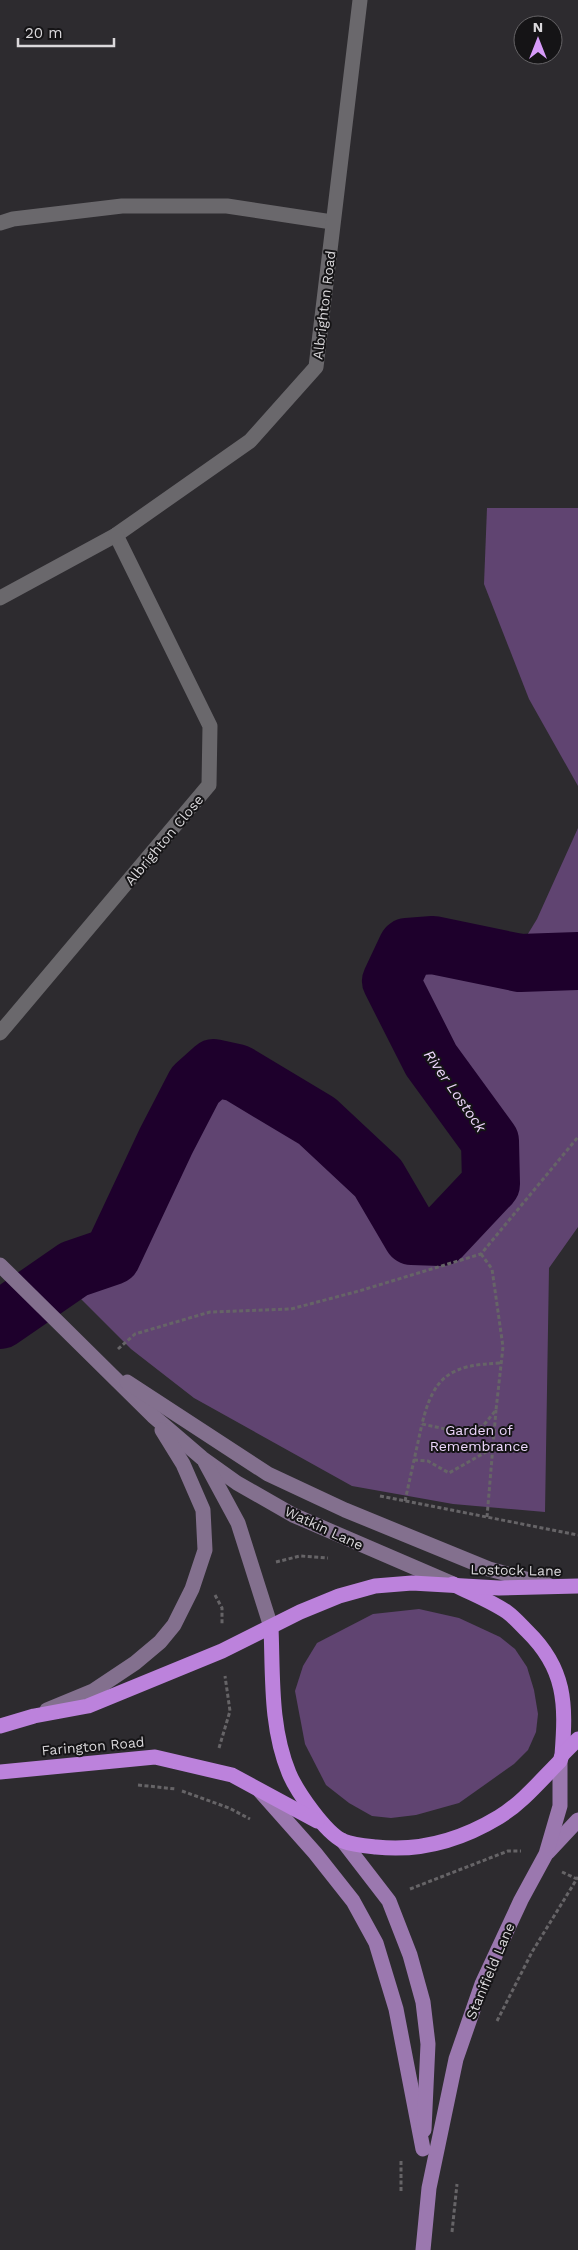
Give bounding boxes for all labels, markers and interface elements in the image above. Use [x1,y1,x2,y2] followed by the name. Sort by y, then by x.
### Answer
[18,15,114,47] scale bar
[513,15,563,65] north arrow
[533,19,543,35] text: N
[25,24,63,42] text: 20 m
[309,250,339,360] street label: Albrighton Road
[121,791,207,889] street label: Albrighton Close
[420,1046,490,1136] water label: River Lostock
[430,1422,528,1454] park label: Garden of Remembrance
[282,1503,366,1553] street label: Watkin Lane
[470,1561,562,1579] street label: Lostock Lane
[41,1734,145,1758] street label: Farington Road
[462,1920,518,2022] street label: Stanifield Lane

